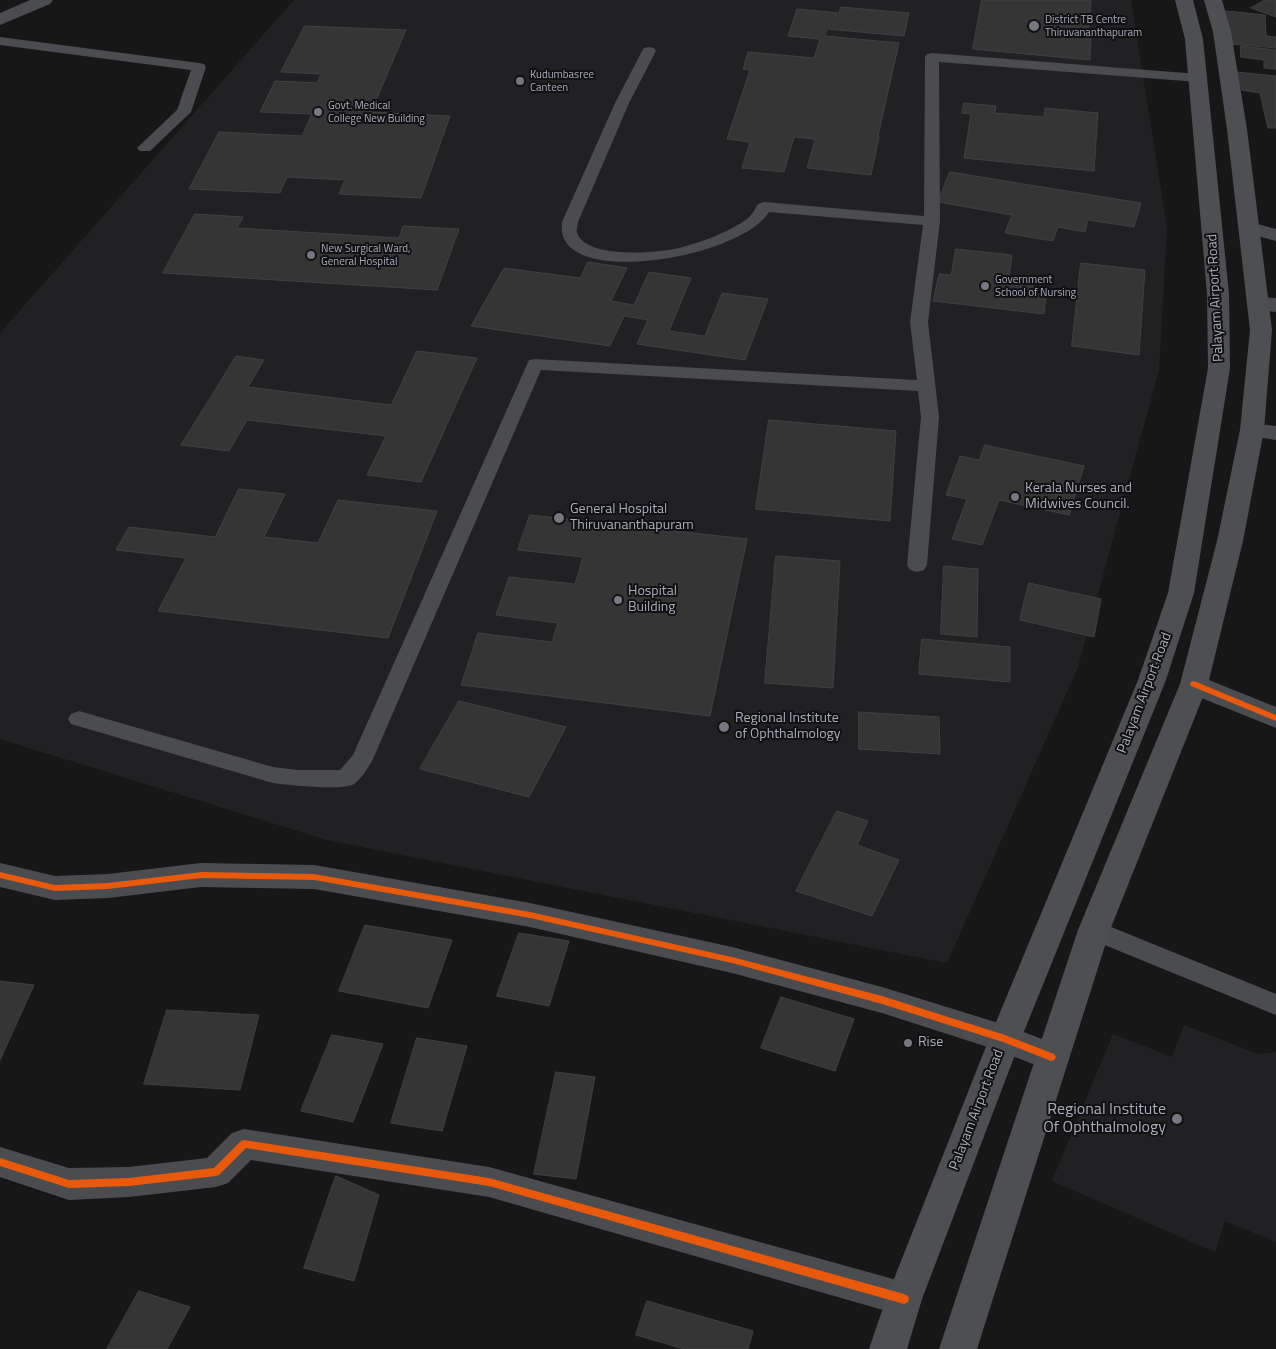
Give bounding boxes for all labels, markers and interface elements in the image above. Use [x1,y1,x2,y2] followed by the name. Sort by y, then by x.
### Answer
[1045,13,1142,39] place label: District TB Centre Thiruvananthapuram
[1027,19,1041,33] marker: District TB Centre Thiruvananthapuram
[530,68,594,94] place label: Kudumbasree Canteen
[514,75,526,87] marker: Kudumbasree Canteen
[328,99,425,125] place label: Govt. Medical College New Building
[312,106,324,118] marker: Govt. Medical College New Building
[1204,234,1228,362] street label: Palayam Airport Road
[321,242,411,268] place label: New Surgical Ward, General Hospital
[305,249,317,261] marker: New Surgical Ward, General Hospital
[995,273,1076,299] place label: Government School of Nursing
[979,280,991,292] marker: Government School of Nursing
[1025,481,1132,514] place label: Kerala Nurses and Midwives Council.
[1009,491,1021,503] marker: Kerala Nurses and Midwives Council.
[570,502,694,534] place label: General Hospital Thiruvananthapuram
[552,511,566,525] marker: General Hospital Thiruvananthapuram
[628,584,677,616] place label: Hospital Building
[612,594,624,606] marker: Hospital Building
[1114,630,1176,756] street label: Palayam Airport Road
[735,711,841,744] place label: Regional Institute of Ophthalmology
[717,720,731,734] marker: Regional Institute of Ophthalmology
[918,1035,943,1051] place label: Rise
[902,1037,914,1049] marker: Rise
[946,1047,1008,1173] street label: Palayam Airport Road
[1043,1100,1166,1138] place label: Regional Institute Of Ophthalmology
[1170,1112,1184,1126] marker: Regional Institute Of Ophthalmology

